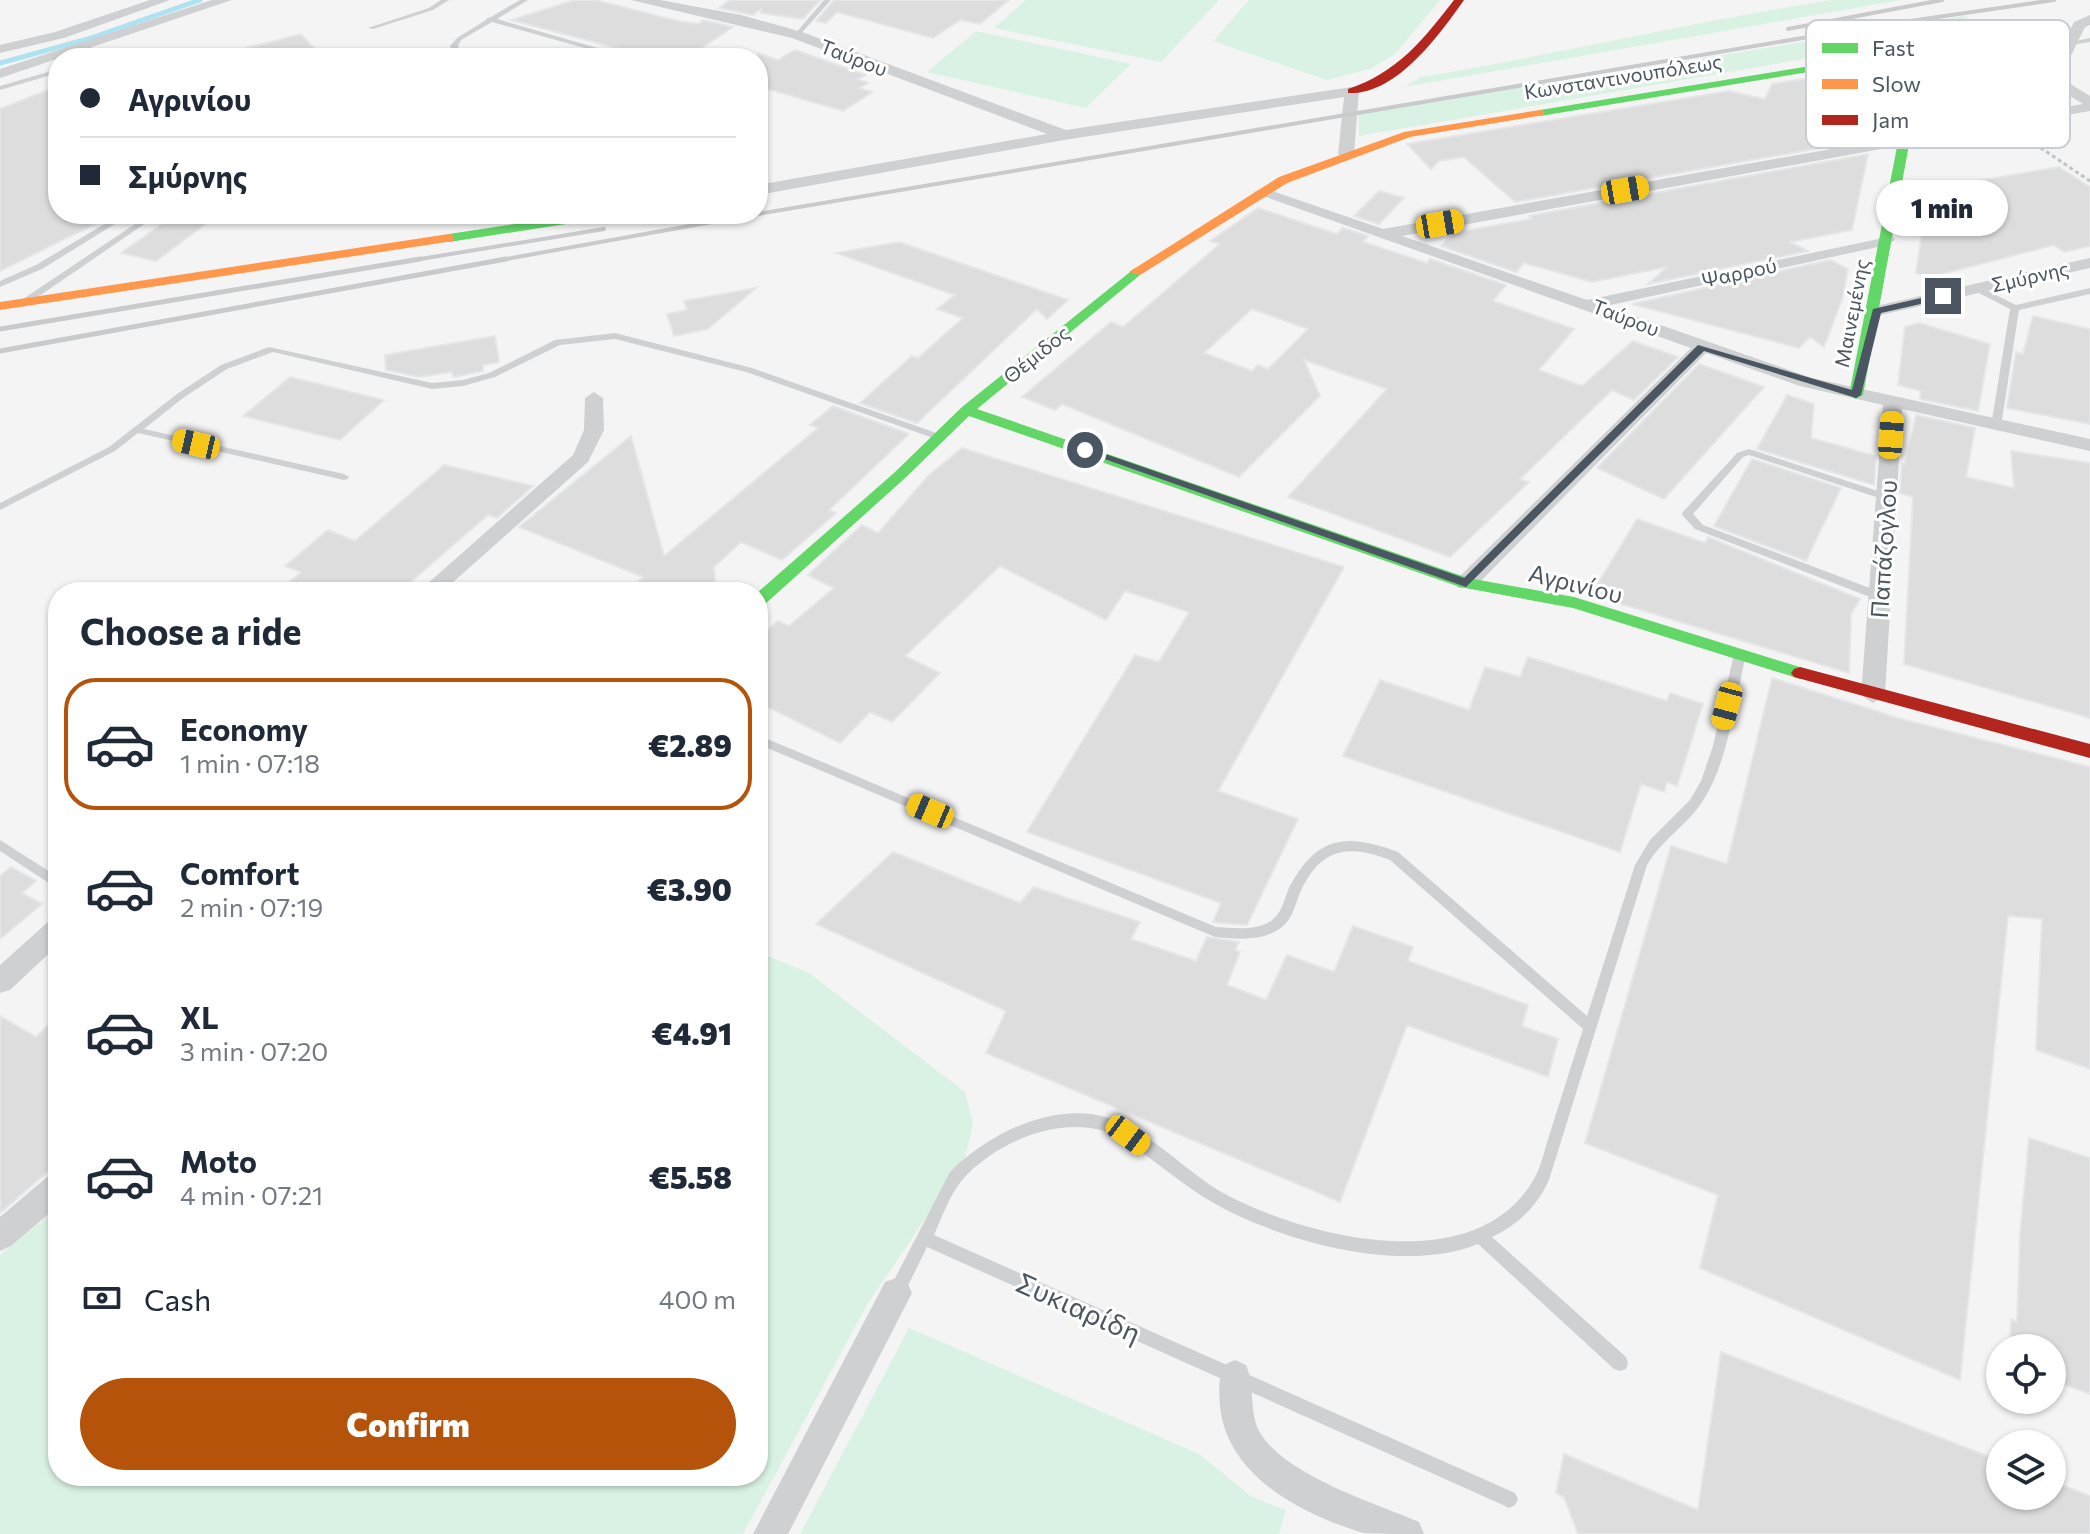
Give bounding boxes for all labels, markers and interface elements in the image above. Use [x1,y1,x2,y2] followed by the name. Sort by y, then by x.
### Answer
[1806,20,2070,148] legend
[817,33,891,81] street label: Ταύρου
[1872,34,1915,61] text: Fast
[1522,49,1724,103] street label: Κωνσταντινουπόλεως
[1872,70,1921,97] text: Slow
[128,80,251,117] text: Αγρινίου
[1872,106,1909,133] text: Jam
[128,157,247,194] text: Σμύρνης
[1599,174,1651,206] car
[1877,180,2009,236] callout: 1 min
[1911,192,1973,223] text: 1 min
[1414,208,1466,240] car
[1699,252,1779,292] street label: Ψαρρού
[1989,255,2071,297] street label: Σμύρνης
[1829,257,1873,369] street label: Μαινεμένης
[1925,278,1961,314] route end
[1589,293,1663,341] street label: Ταύρου
[998,320,1074,388] street label: Θέμιδος
[1877,410,1905,460] car
[170,427,222,461] car
[1067,432,1103,468] route start
[1864,479,1902,619] street label: Παπάζογλου
[1526,557,1626,609] street label: Αγρινίου
[80,608,301,652] text: Choose a ride
[1709,680,1745,732] car
[84,708,156,780] icon: car
[180,710,308,747] text: Economy
[648,726,732,763] text: €2.89
[180,747,320,778] text: 1 min · 07:18
[903,791,957,831] car
[84,852,156,924] icon: car
[180,854,299,891] text: Comfort
[647,870,732,907] text: €3.90
[180,891,323,922] text: 2 min · 07:19
[84,996,156,1068] icon: car
[180,998,219,1035] text: XL
[652,1014,732,1051] text: €4.91
[180,1035,328,1066] text: 3 min · 07:20
[1102,1111,1154,1159] car
[84,1140,156,1212] icon: car
[180,1142,257,1179] text: Moto
[649,1158,732,1195] text: €5.58
[180,1179,323,1210] text: 4 min · 07:21
[1012,1265,1146,1349] street label: Συκιαρίδη
[80,1276,124,1320] icon: cash
[144,1280,211,1317] text: Cash
[659,1283,736,1314] text: 400 m
[1986,1334,2066,1510] map controls
[1986,1334,2066,1414] button: locate
[80,1378,736,1470] button: Confirm
[1986,1430,2066,1510] button: layers

